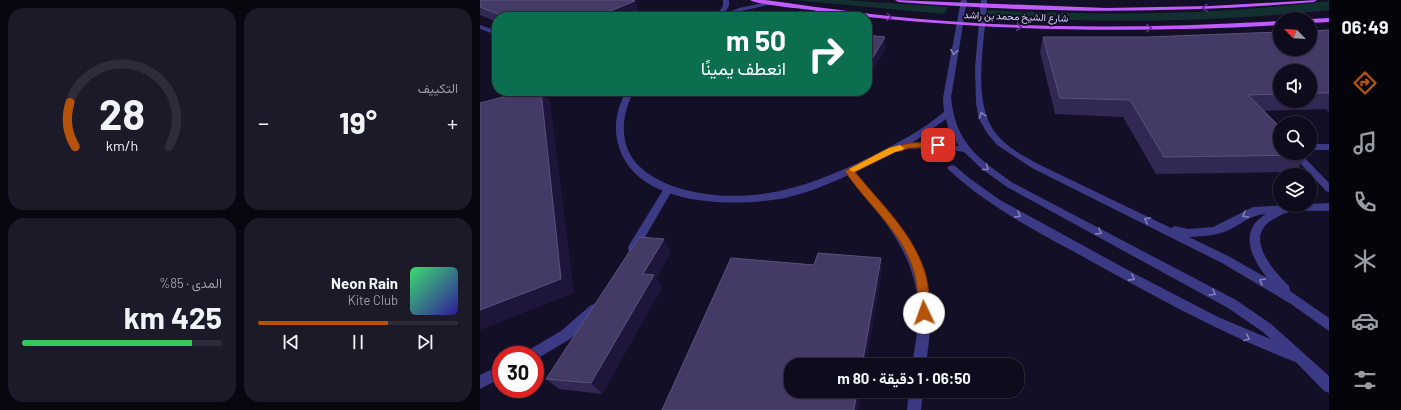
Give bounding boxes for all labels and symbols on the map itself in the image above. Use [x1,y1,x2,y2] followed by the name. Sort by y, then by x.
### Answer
[1202,3,1208,12] one-way arrow
[964,8,1068,25] street label: شارع الشيخ محمد بن راشد
[886,12,892,21] one-way arrow
[1273,12,1317,56] north arrow
[1016,22,1022,31] one-way arrow
[1146,24,1152,32] one-way arrow
[950,49,959,55] one-way arrow
[978,112,987,119] one-way arrow
[921,128,955,162] pin
[981,163,988,170] one-way arrow
[1014,210,1021,217] one-way arrow
[1242,210,1249,218] one-way arrow
[1144,217,1151,225] one-way arrow
[1094,227,1102,234] one-way arrow
[1127,273,1135,280] one-way arrow
[1259,278,1266,285] one-way arrow
[1209,289,1216,296] one-way arrow
[903,292,945,334] position arrow
[1243,333,1250,341] one-way arrow
[492,346,544,398] speed limit sign: 30

